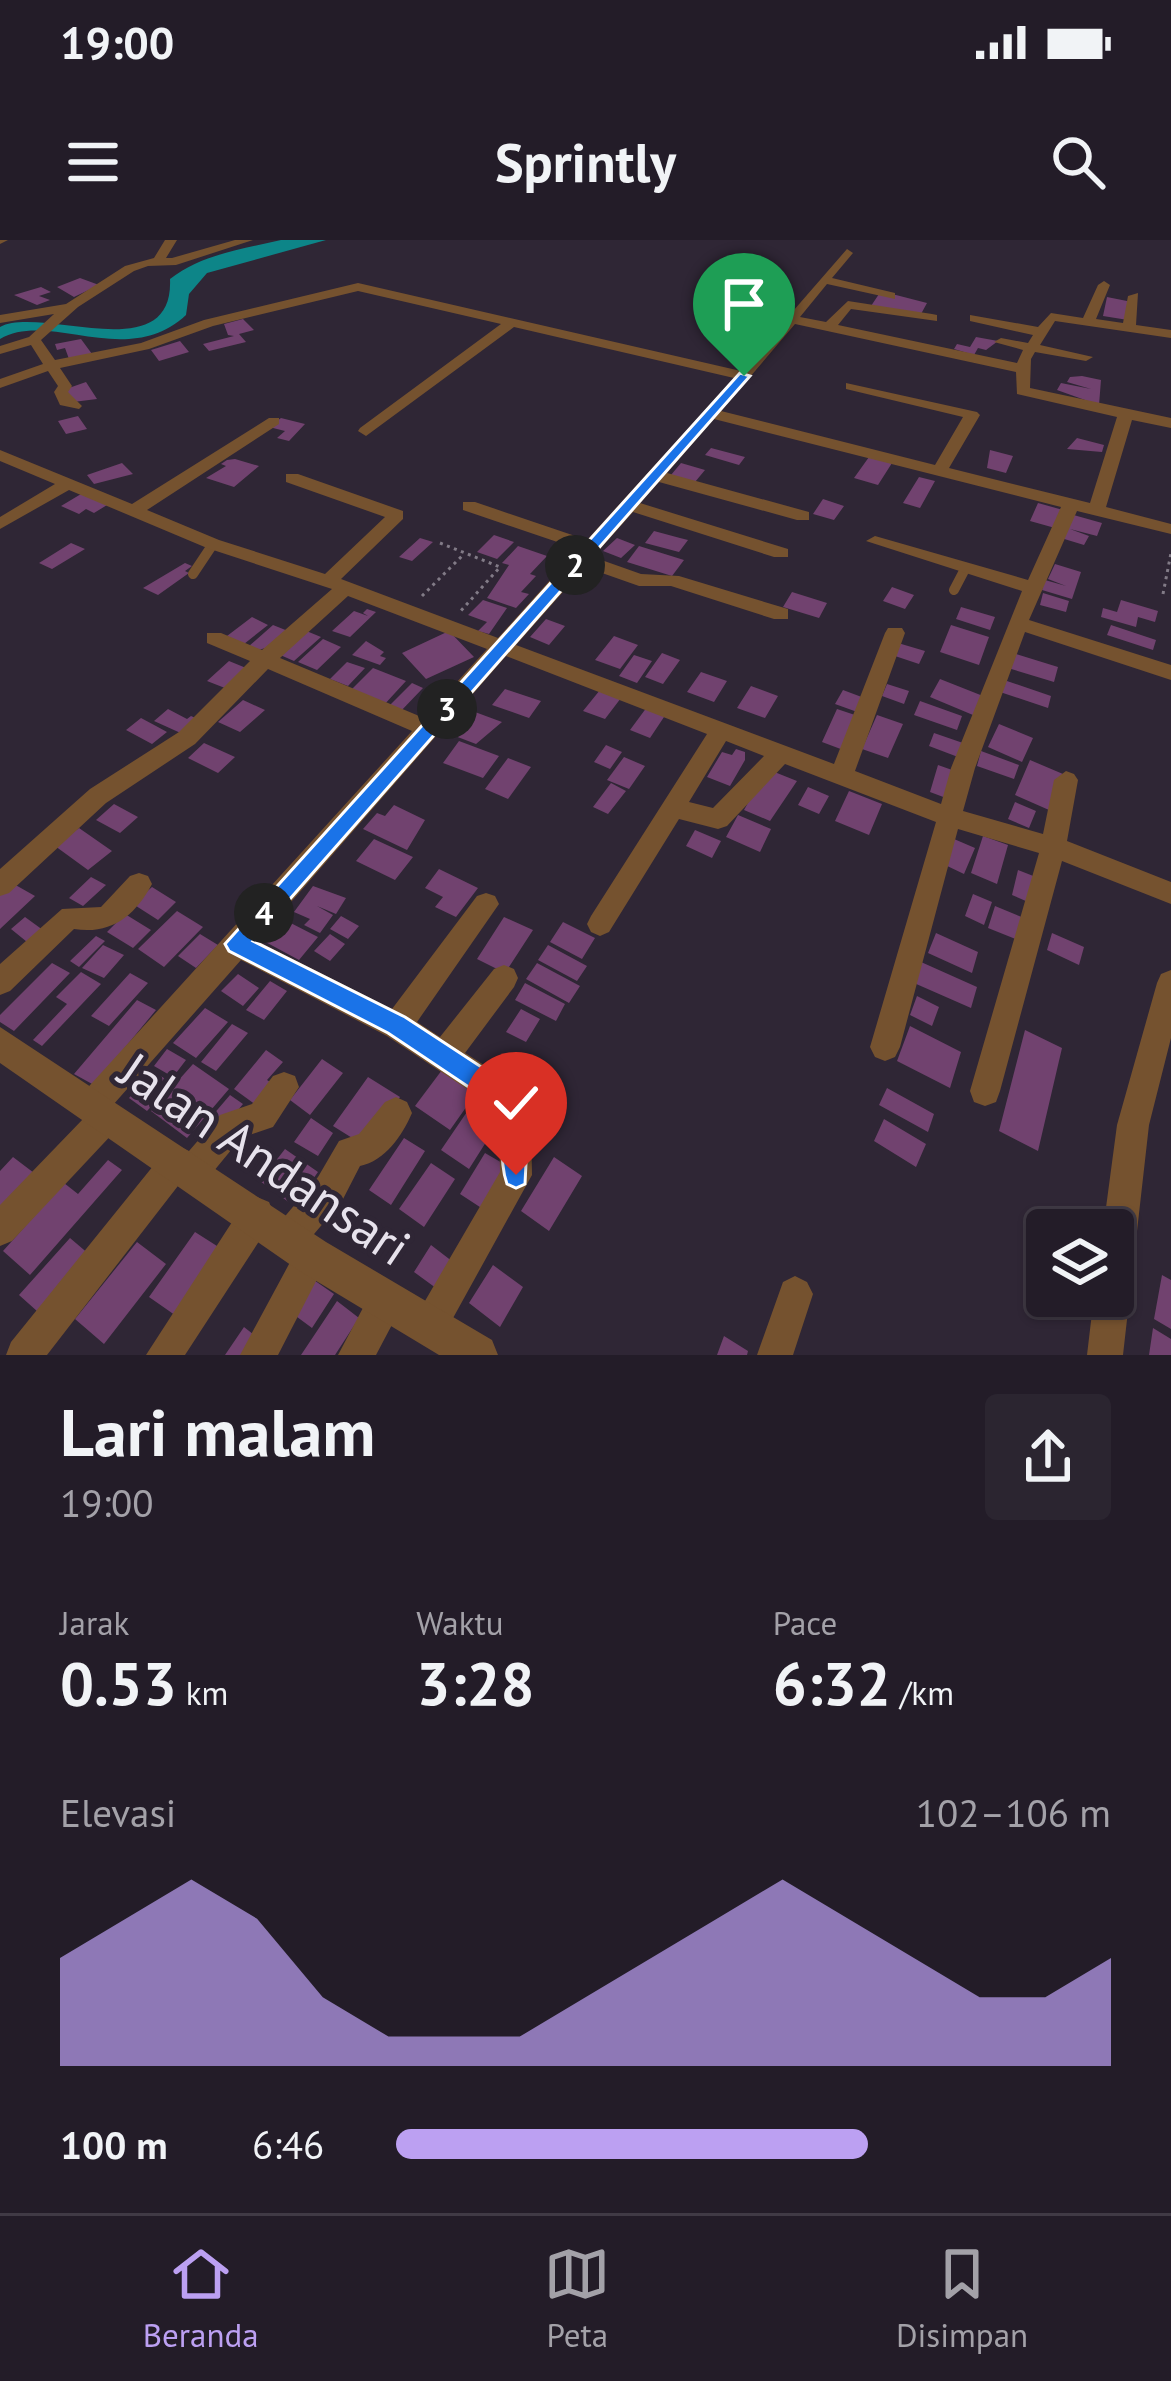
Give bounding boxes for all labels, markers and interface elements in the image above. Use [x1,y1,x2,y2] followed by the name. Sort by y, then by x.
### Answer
[60,13,174,71] text: 19:00
[495,127,676,197] text: Sprintly
[60,129,126,195] icon: menu
[1045,129,1111,195] icon: search
[693,253,795,376] pin
[711,271,777,337] icon: arrive
[545,535,605,595] pin: 2
[566,543,584,586] text: 2
[417,679,477,739] pin: 3
[438,687,456,730] text: 3
[234,883,294,943] pin: 4
[255,891,273,934] text: 4
[106,1036,423,1280] street label: Jalan Andansari
[465,1052,567,1175] pin
[483,1070,549,1136] icon: check
[1026,1209,1134,1317] map controls
[1026,1209,1134,1317] button: layers
[60,1389,375,1474] text: Lari malam
[985,1394,1111,1520] button: share
[60,1477,154,1528] text: 19:00
[60,1601,129,1644] text: Jarak
[416,1601,503,1644] text: Waktu
[773,1601,837,1644] text: Pace
[60,1644,177,1722] text: 0.53
[416,1644,535,1722] text: 3:28
[773,1644,891,1722] text: 6:32
[177,1671,228,1714] text: km
[891,1671,954,1714] text: /km
[60,1787,176,1838] text: Elevasi
[916,1787,1111,1838] text: 102–106 m
[60,2119,168,2170] text: 100 m
[252,2119,324,2170] text: 6:46
[143,2241,259,2356] tab: Beranda
[544,2241,610,2356] tab: Peta
[896,2241,1028,2356] tab: Disimpan

